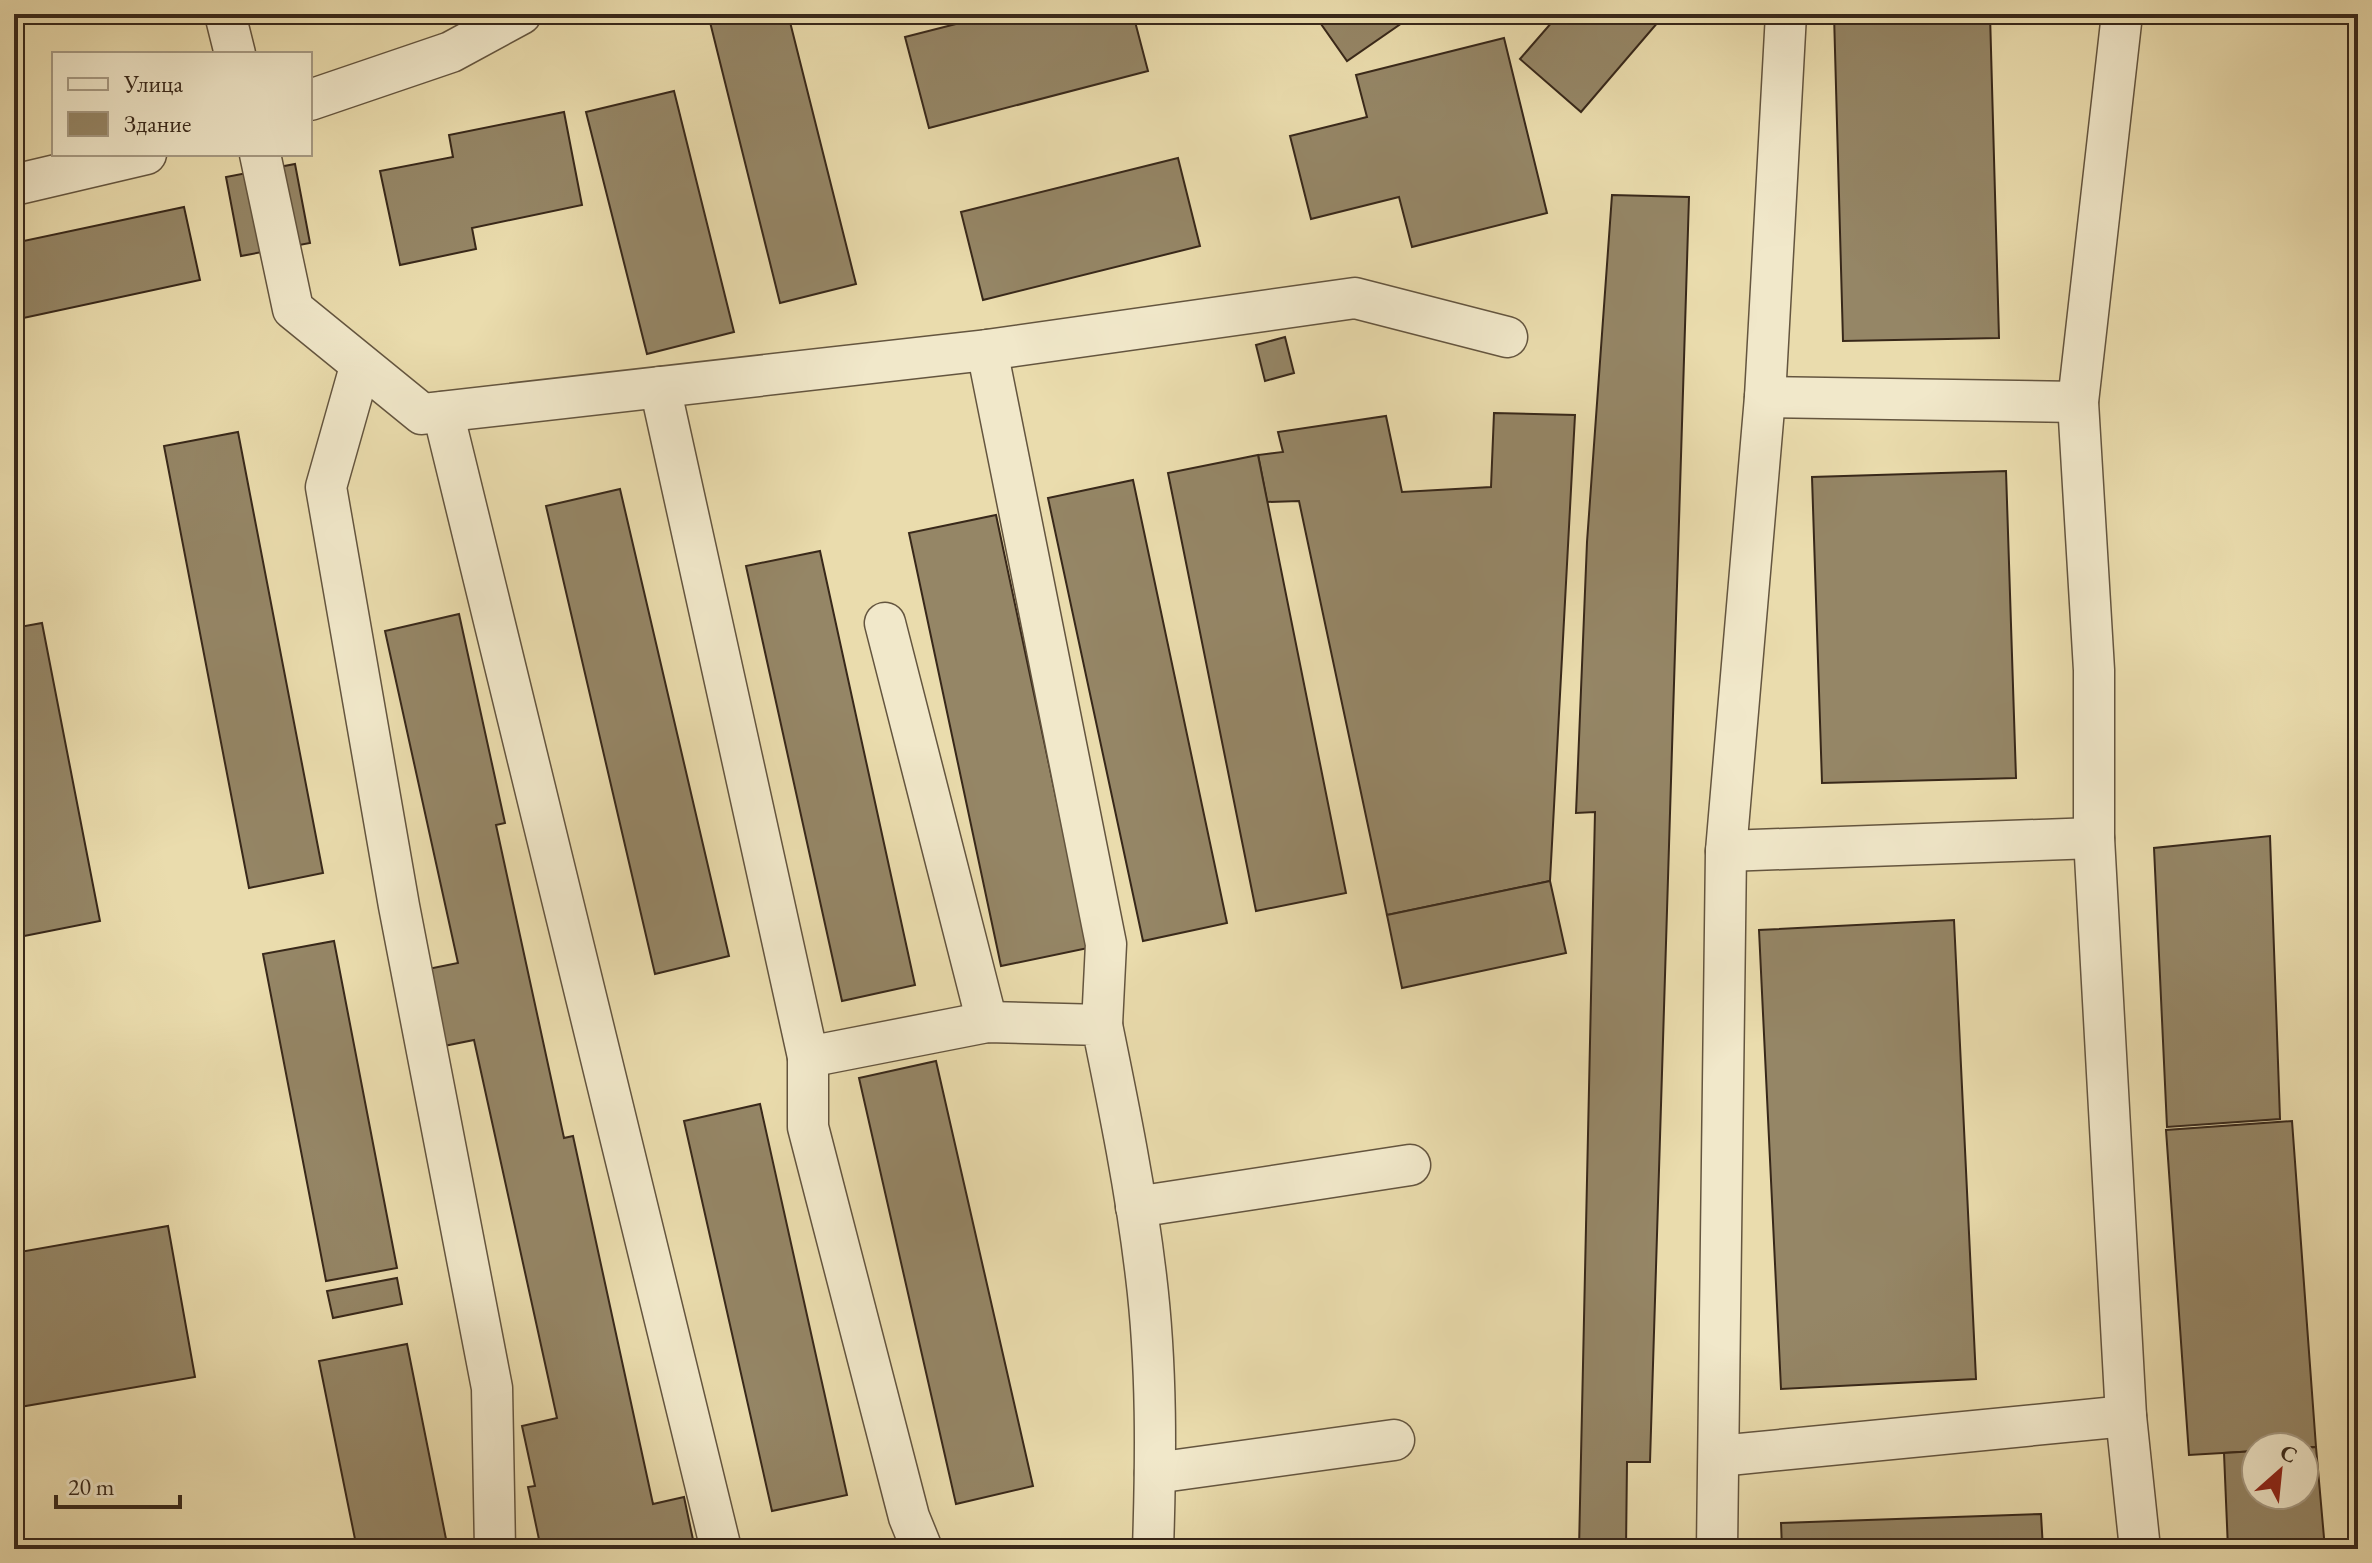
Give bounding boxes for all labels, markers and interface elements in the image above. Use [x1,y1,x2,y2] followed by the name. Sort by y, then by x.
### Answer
[52,52,312,156] legend
[123,68,183,99] text: Улица
[124,108,191,139] text: Здание
[2240,1431,2320,1511] north arrow
[2275,1437,2302,1470] text: С
[56,1459,180,1509] scale bar
[68,1471,115,1502] text: 20 m

